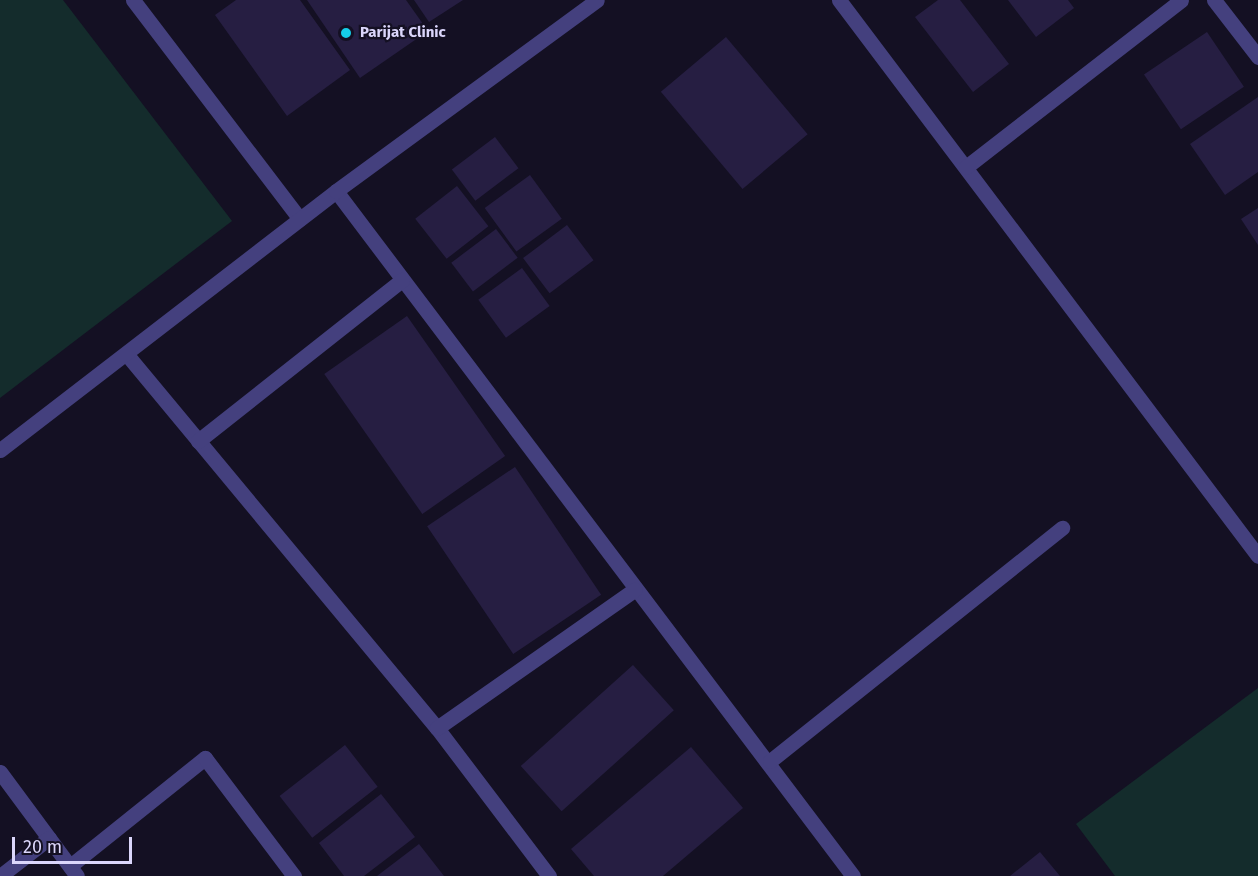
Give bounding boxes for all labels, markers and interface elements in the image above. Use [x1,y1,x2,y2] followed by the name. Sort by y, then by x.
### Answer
[337,24,355,42] marker: Parijat Clinic
[360,24,446,42] place label: Parijat Clinic
[15,825,135,863] scale bar
[23,836,62,858] text: 20 m

